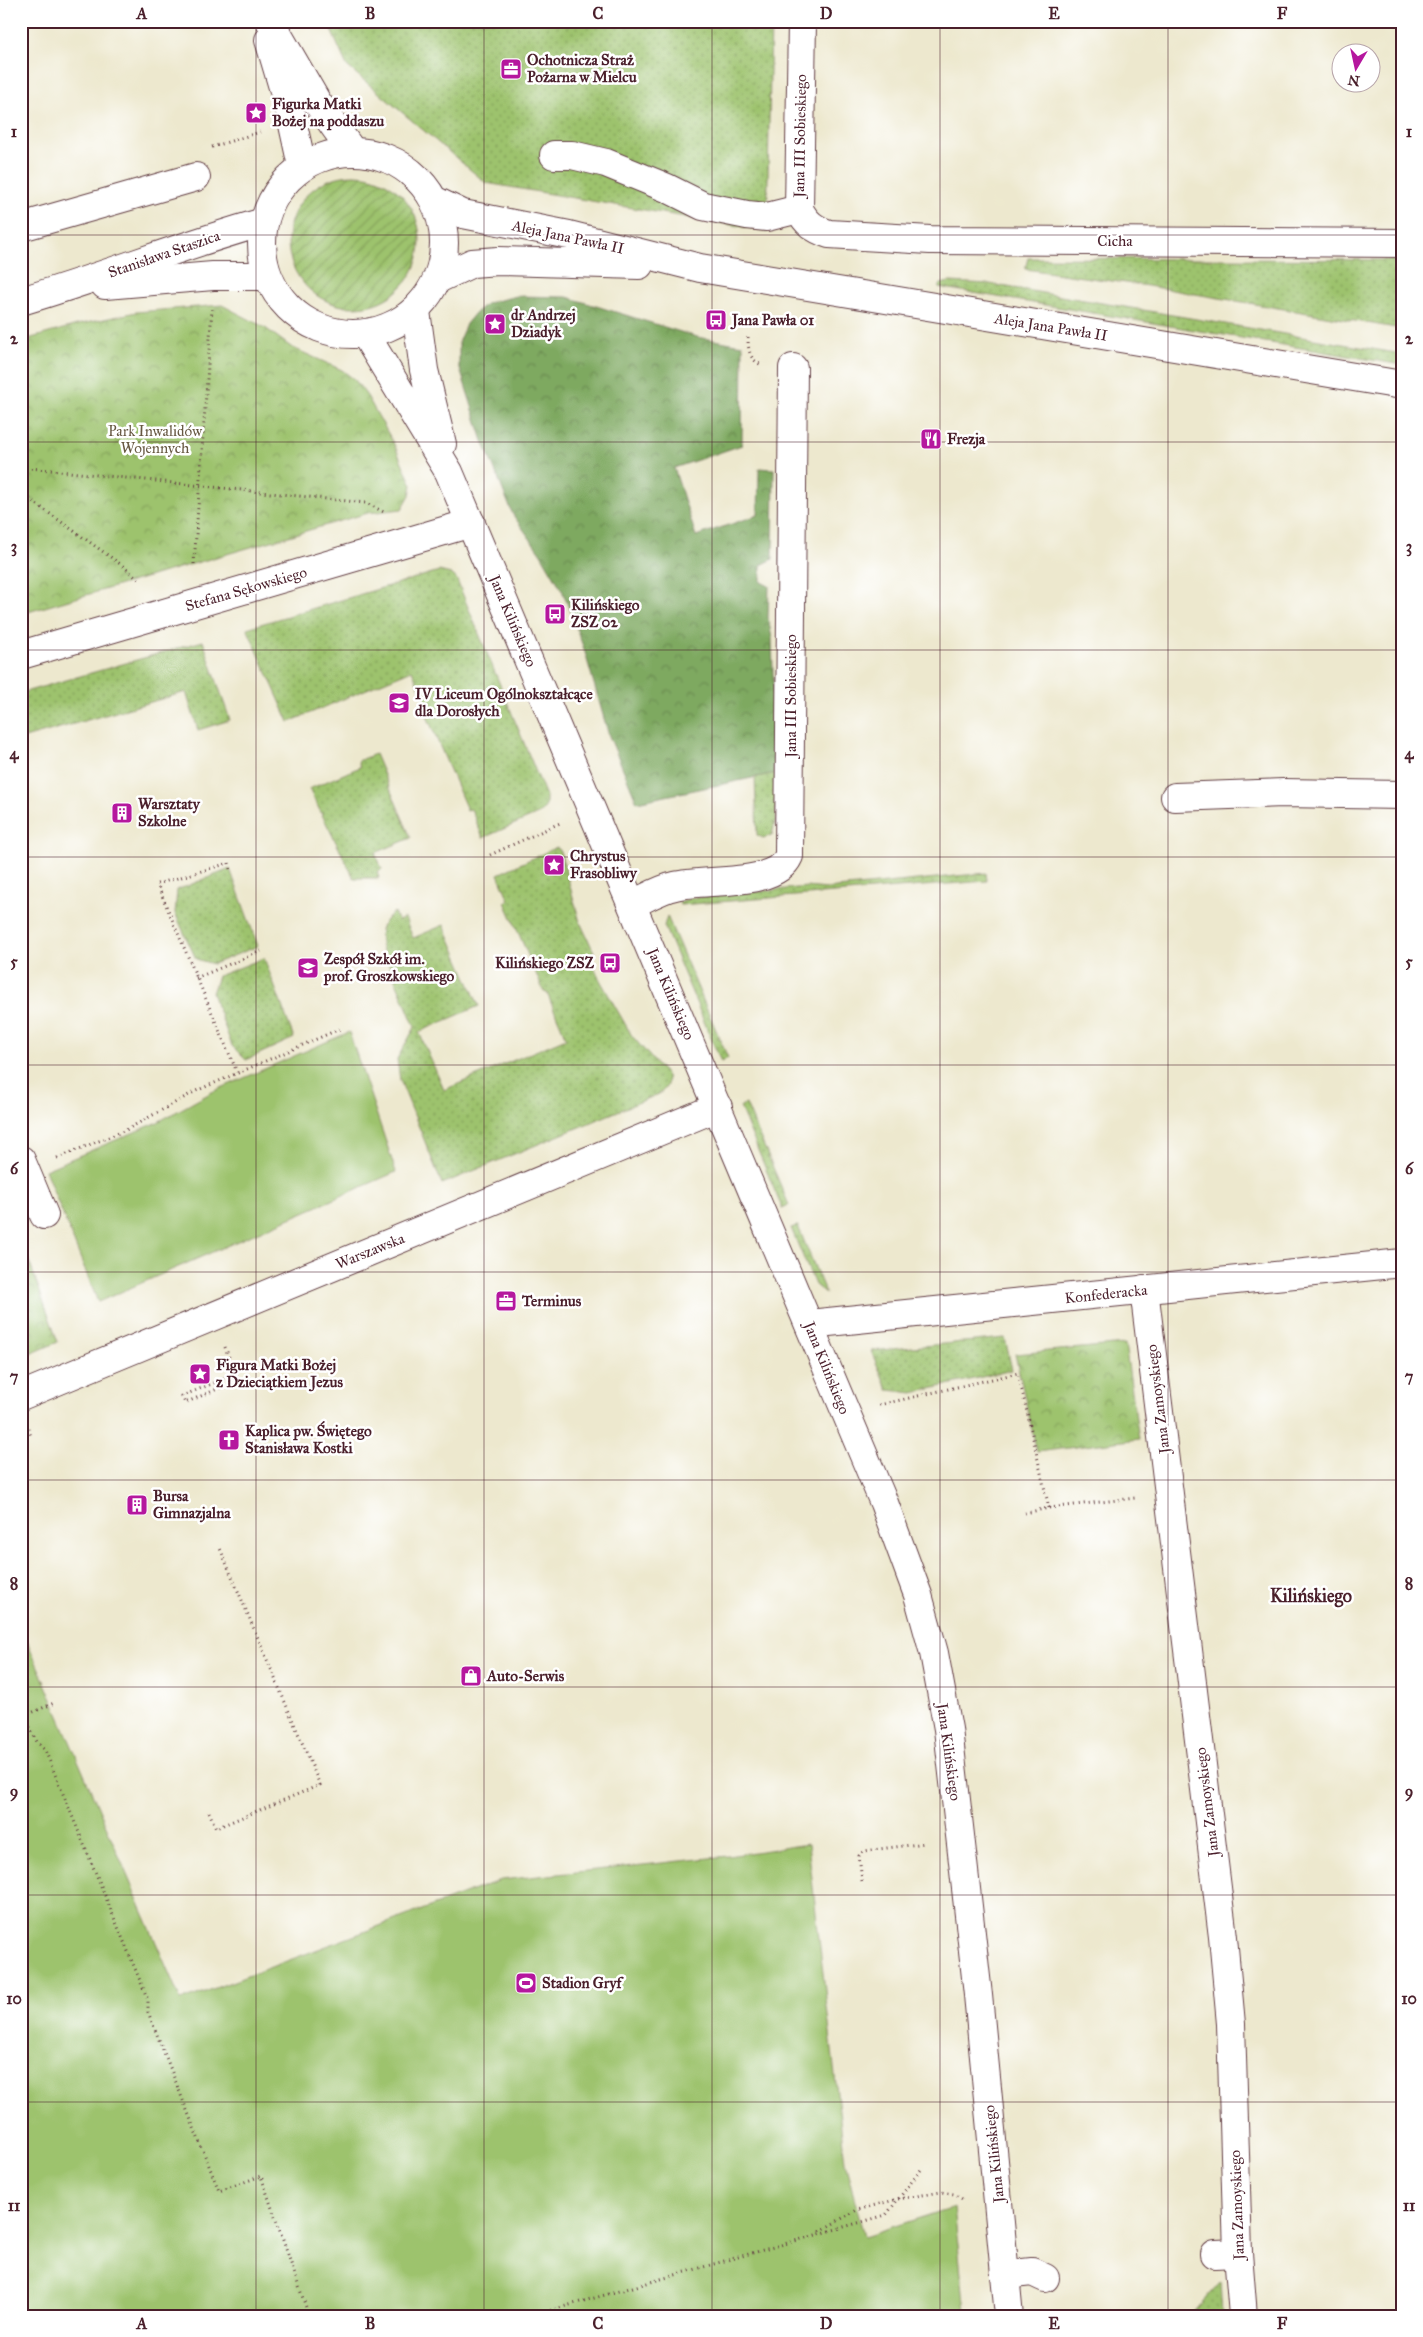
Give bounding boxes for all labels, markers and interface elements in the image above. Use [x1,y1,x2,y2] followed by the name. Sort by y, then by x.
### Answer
[136,4,148,23] text: A
[365,4,375,23] text: B
[593,4,604,23] text: C
[820,4,833,23] text: D
[1048,4,1060,23] text: E
[1277,4,1288,23] text: F
[1330,42,1380,92] north arrow
[527,51,637,86] place label: Ochotnicza Straż Pożarna w Mielcu
[499,57,523,81] office icon: Ochotnicza Straż Pożarna w Mielcu
[1347,71,1361,90] text: N
[790,74,811,200] street label: Jana III Sobieskiego
[272,95,384,131] place label: Figurka Matki Bożej na poddaszu
[244,101,268,125] place icon: Figurka Matki Bożej na poddaszu
[11,122,18,141] text: 1
[1406,122,1413,141] text: 1
[509,216,626,259] street label: Aleja Jana Pawła II
[106,226,223,282] street label: Stanisława Staszica
[1097,232,1133,250] street label: Cicha
[511,306,576,342] place label: dr Andrzej Dziadyk
[704,308,728,332] bus stop icon: Jana Pawła 01
[992,309,1109,346] street label: Aleja Jana Pawła II
[730,311,814,330] place label: Jana Pawła 01
[483,312,507,336] place icon: dr Andrzej Dziadyk
[10,329,19,348] text: 2
[1405,329,1414,348] text: 2
[108,422,202,457] park label: Park Inwalidów Wojennych
[919,427,943,451] restaurant icon: Frezja
[947,430,986,449] place label: Frezja
[11,537,17,557] text: 3
[1406,537,1412,557] text: 3
[183,563,309,615] street label: Stefana Sękowskiego
[484,570,541,670] street label: Jana Kilińskiego
[571,596,640,631] place label: Kilińskiego ZSZ 02
[543,602,567,626] bus stop icon: Kilińskiego ZSZ 02
[782,634,801,760] street label: Jana III Sobieskiego
[415,685,593,721] place label: IV Liceum Ogólnokształcące dla Dorosłych
[387,691,411,715] school or university icon: IV Liceum Ogólnokształcące dla Dorosłych
[10,744,20,764] text: 4
[1405,744,1415,764] text: 4
[138,795,201,830] place label: Warsztaty Szkolne
[110,801,134,825] building icon: Warsztaty Szkolne
[570,847,638,883] place label: Chrystus Frasobliwy
[542,853,566,877] place icon: Chrystus Frasobliwy
[642,943,699,1043] street label: Jana Kilińskiego
[323,950,455,986] place label: Zespół Szkół im. prof. Groszkowskiego
[598,951,622,975] bus stop icon: Kilińskiego ZSZ
[10,952,18,971] text: 5
[1405,952,1413,971] text: 5
[495,954,595,973] place label: Kilińskiego ZSZ
[296,956,320,980] school or university icon: Zespół Szkół im. prof. Groszkowskiego
[10,1159,19,1178] text: 6
[1405,1159,1414,1178] text: 6
[333,1229,408,1273] street label: Warszawska
[1064,1281,1149,1307] street label: Konfederacka
[494,1289,518,1313] office icon: Terminus
[521,1292,582,1310] place label: Terminus
[799,1317,854,1418] street label: Jana Kilińskiego
[1142,1343,1175,1457] street label: Jana Zamoyskiego
[216,1356,343,1392] place label: Figura Matki Bożej z Dzieciątkiem Jezus
[188,1362,212,1386] place icon: Figura Matki Bożej z Dzieciątkiem Jezus
[10,1367,19,1386] text: 7
[1405,1367,1414,1386] text: 7
[245,1420,372,1457] place label: Kaplica pw. Świętego Stanisława Kostki
[217,1428,241,1452] church icon: Kaplica pw. Świętego Stanisława Kostki
[153,1487,231,1523] place label: Bursa Gimnazjalna
[125,1493,149,1517] building icon: Bursa Gimnazjalna
[10,1574,18,1593] text: 8
[1405,1574,1413,1593] text: 8
[1270,1585,1352,1608] district label: Kilińskiego
[459,1664,483,1688] shop icon: Auto-Serwis
[486,1667,565,1685] place label: Auto-Serwis
[932,1700,965,1802] street label: Jana Kilińskiego
[1191,1746,1224,1860] street label: Jana Zamoyskiego
[10,1782,18,1802] text: 9
[1405,1782,1413,1802] text: 9
[514,1971,538,1995] sports icon: Stadion Gryf
[542,1974,624,1993] place label: Stadion Gryf
[6,1989,22,2008] text: 10
[1401,1989,1417,2008] text: 10
[980,2104,1009,2206] street label: Jana Kilińskiego
[1226,2149,1249,2262] street label: Jana Zamoyskiego
[8,2196,21,2215] text: 11
[1403,2196,1416,2215] text: 11
[136,2314,148,2333] text: A
[365,2314,375,2333] text: B
[593,2314,604,2333] text: C
[820,2314,833,2333] text: D
[1048,2314,1060,2333] text: E
[1277,2314,1288,2333] text: F

